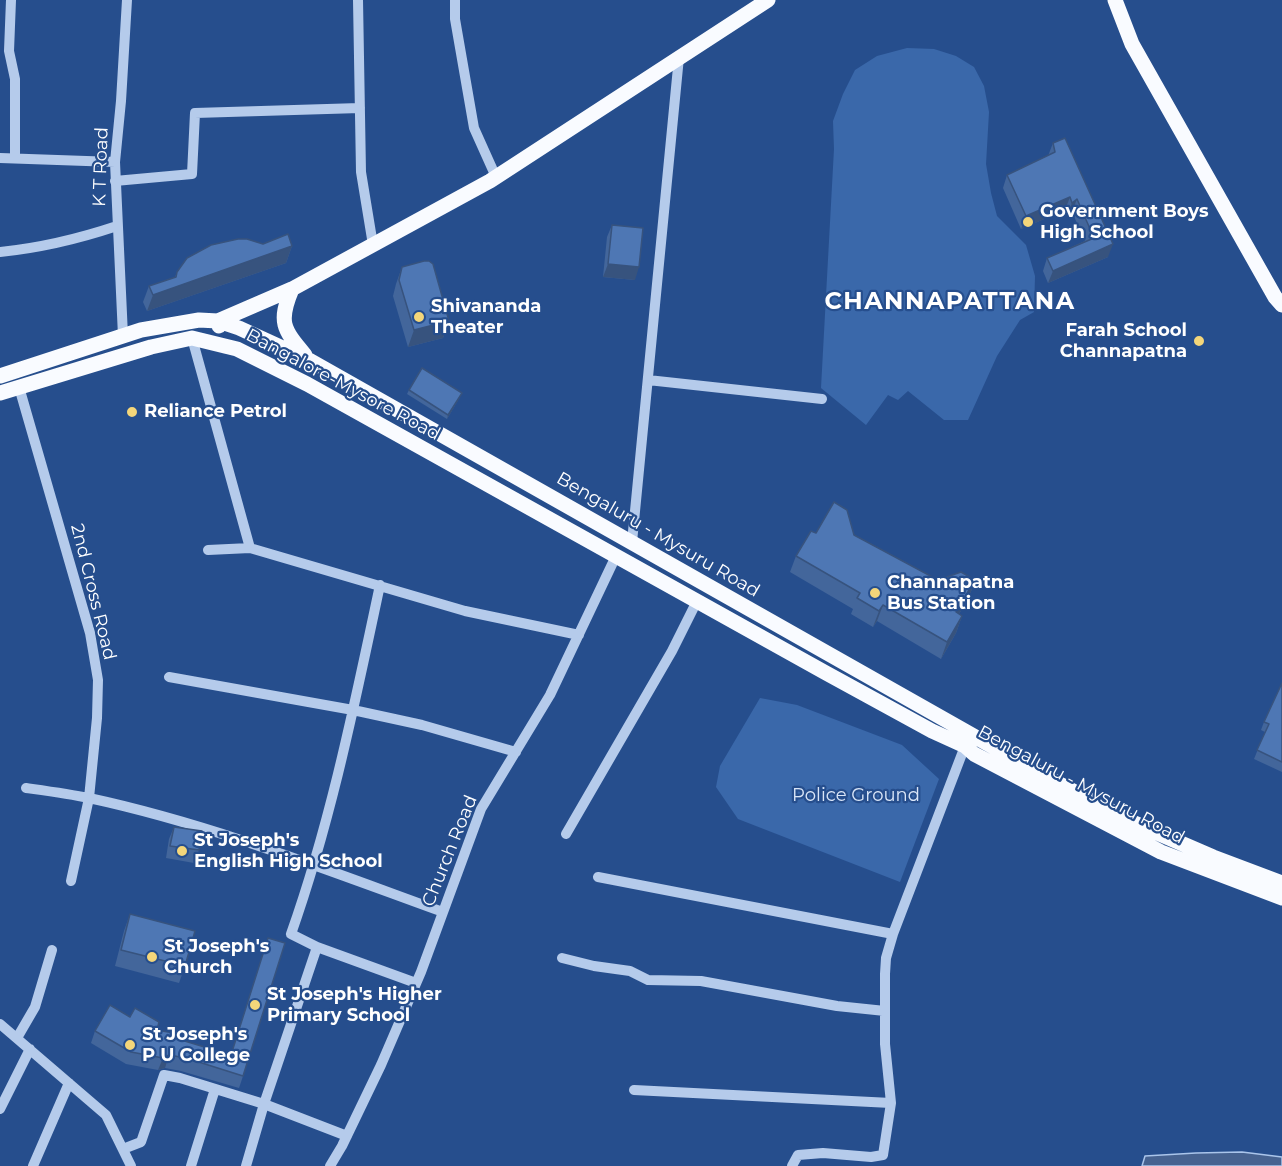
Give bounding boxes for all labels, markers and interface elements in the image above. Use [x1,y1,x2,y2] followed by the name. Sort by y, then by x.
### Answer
[89,127,113,207] street label: K T Road
[1040,201,1209,244] place label: Government Boys High School
[1021,215,1035,229] marker: Government Boys High School
[824,288,1076,316] district label: CHANNAPATTANA
[431,296,541,338] place label: Shivananda Theater
[412,310,426,324] marker: Shivananda Theater
[1060,320,1187,362] place label: Farah School Channapatna
[242,325,444,445] street label: Bangalore-Mysore Road
[1192,334,1206,348] marker: Farah School Channapatna
[144,401,287,423] place label: Reliance Petrol
[125,405,139,419] marker: Reliance Petrol
[553,468,763,602] street label: Bengaluru - Mysuru Road
[66,522,120,662] street label: 2nd Cross Road
[887,572,1014,614] place label: Channapatna Bus Station
[868,586,882,600] marker: Channapatna Bus Station
[974,721,1188,849] street label: Bengaluru - Mysuru Road
[792,785,920,807] park label: Police Ground
[418,792,482,910] street label: Church Road
[194,830,383,872] place label: St Joseph's English High School
[175,844,189,858] marker: St Joseph's English High School
[164,936,269,978] place label: St Joseph's Church
[145,950,159,964] marker: St Joseph's Church
[267,984,442,1026] place label: St Joseph's Higher Primary School
[248,998,262,1012] marker: St Joseph's Higher Primary School
[142,1024,250,1066] place label: St Joseph's P U College
[123,1038,137,1052] marker: St Joseph's P U College

